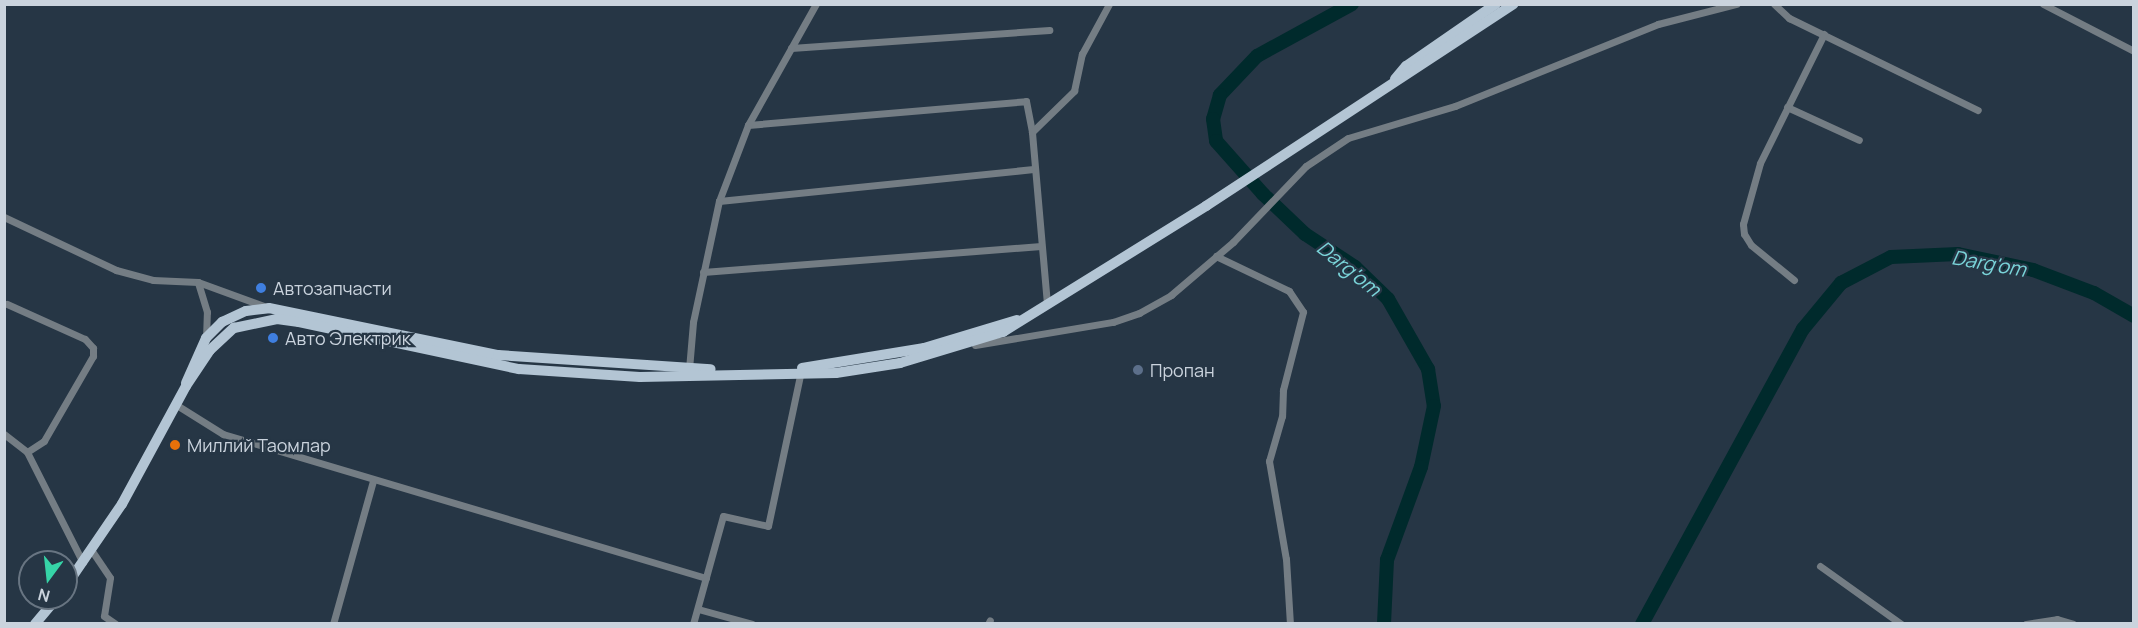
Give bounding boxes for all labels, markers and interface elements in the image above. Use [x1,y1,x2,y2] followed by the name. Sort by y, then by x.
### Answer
[1312,235,1386,301] water label: Darg'om
[1950,245,2028,281] water label: Darg'om
[273,277,392,299] place label: Автозапчасти
[254,281,268,295] marker: Автозапчасти
[285,327,411,349] place label: Авто Электрик
[266,331,280,345] marker: Авто Электрик
[1150,359,1215,381] place label: Пропан
[1131,363,1145,377] marker: Пропан
[187,434,331,456] place label: Миллий Таомлар
[168,438,182,452] marker: Миллий Таомлар
[18,550,78,610] north arrow
[35,583,52,608] text: N

